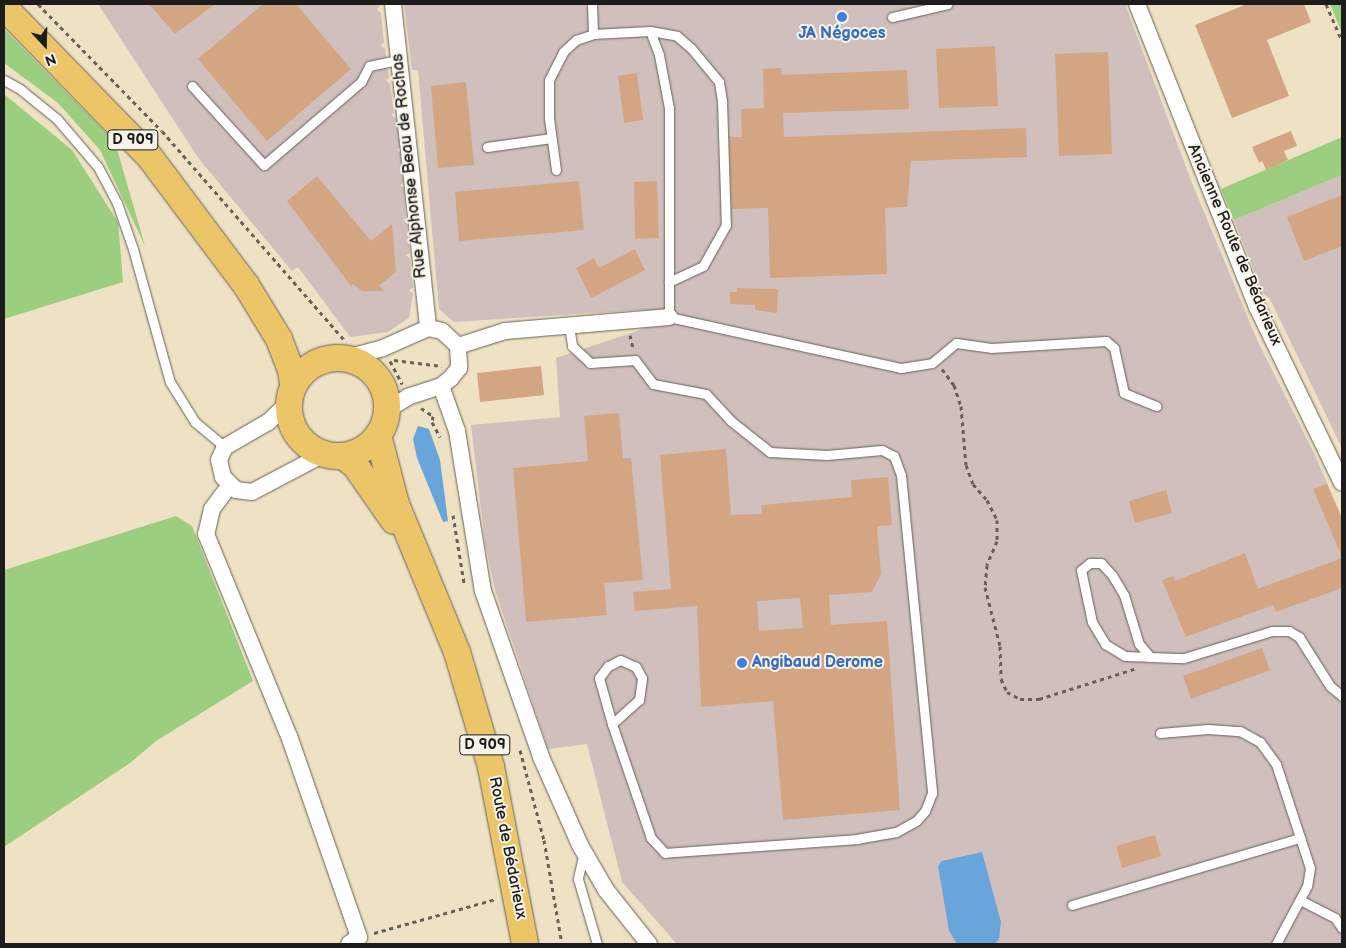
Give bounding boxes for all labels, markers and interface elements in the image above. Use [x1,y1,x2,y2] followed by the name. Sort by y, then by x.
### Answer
[836,11,848,23] marker: JA Négoces
[20,20,70,70] north arrow
[798,24,886,44] place label: JA Négoces
[43,50,59,69] text: N
[389,53,431,279] street label: Rue Alphonse Beau de Rochas
[107,128,159,152] road number: D 909
[1183,141,1285,349] street label: Ancienne Route de Bédarieux
[752,653,883,673] place label: Angibaud Derome
[736,657,748,669] marker: Angibaud Derome
[459,732,511,758] road number: D 909
[484,775,530,921] street label: Route de Bédarieux

